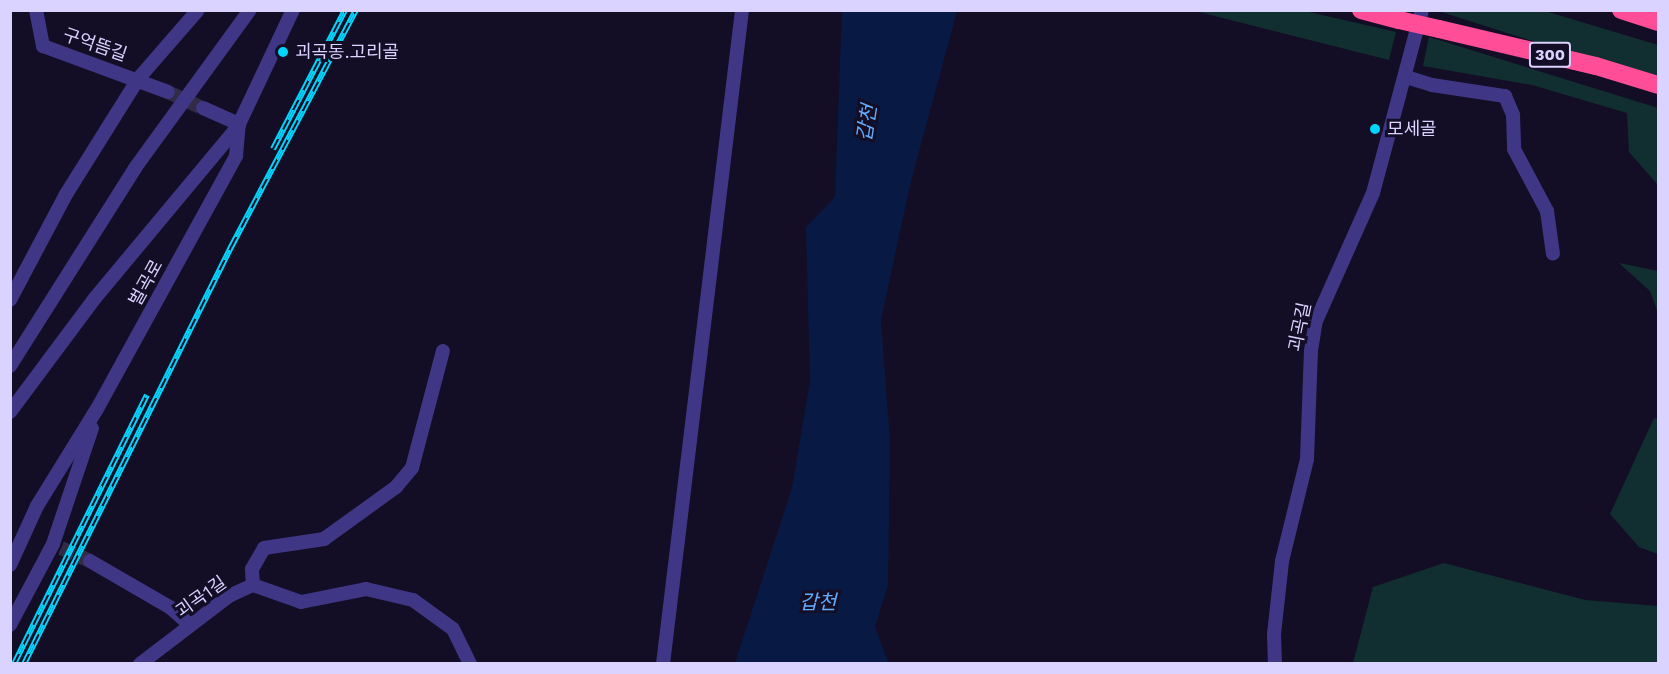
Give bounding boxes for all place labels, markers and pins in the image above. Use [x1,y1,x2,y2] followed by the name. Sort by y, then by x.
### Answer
[295,41,399,63] place label: 괴곡동.고리골
[276,45,290,59] marker: 괴곡동.고리골
[1387,118,1437,140] place label: 모세골
[1368,122,1382,136] marker: 모세골

